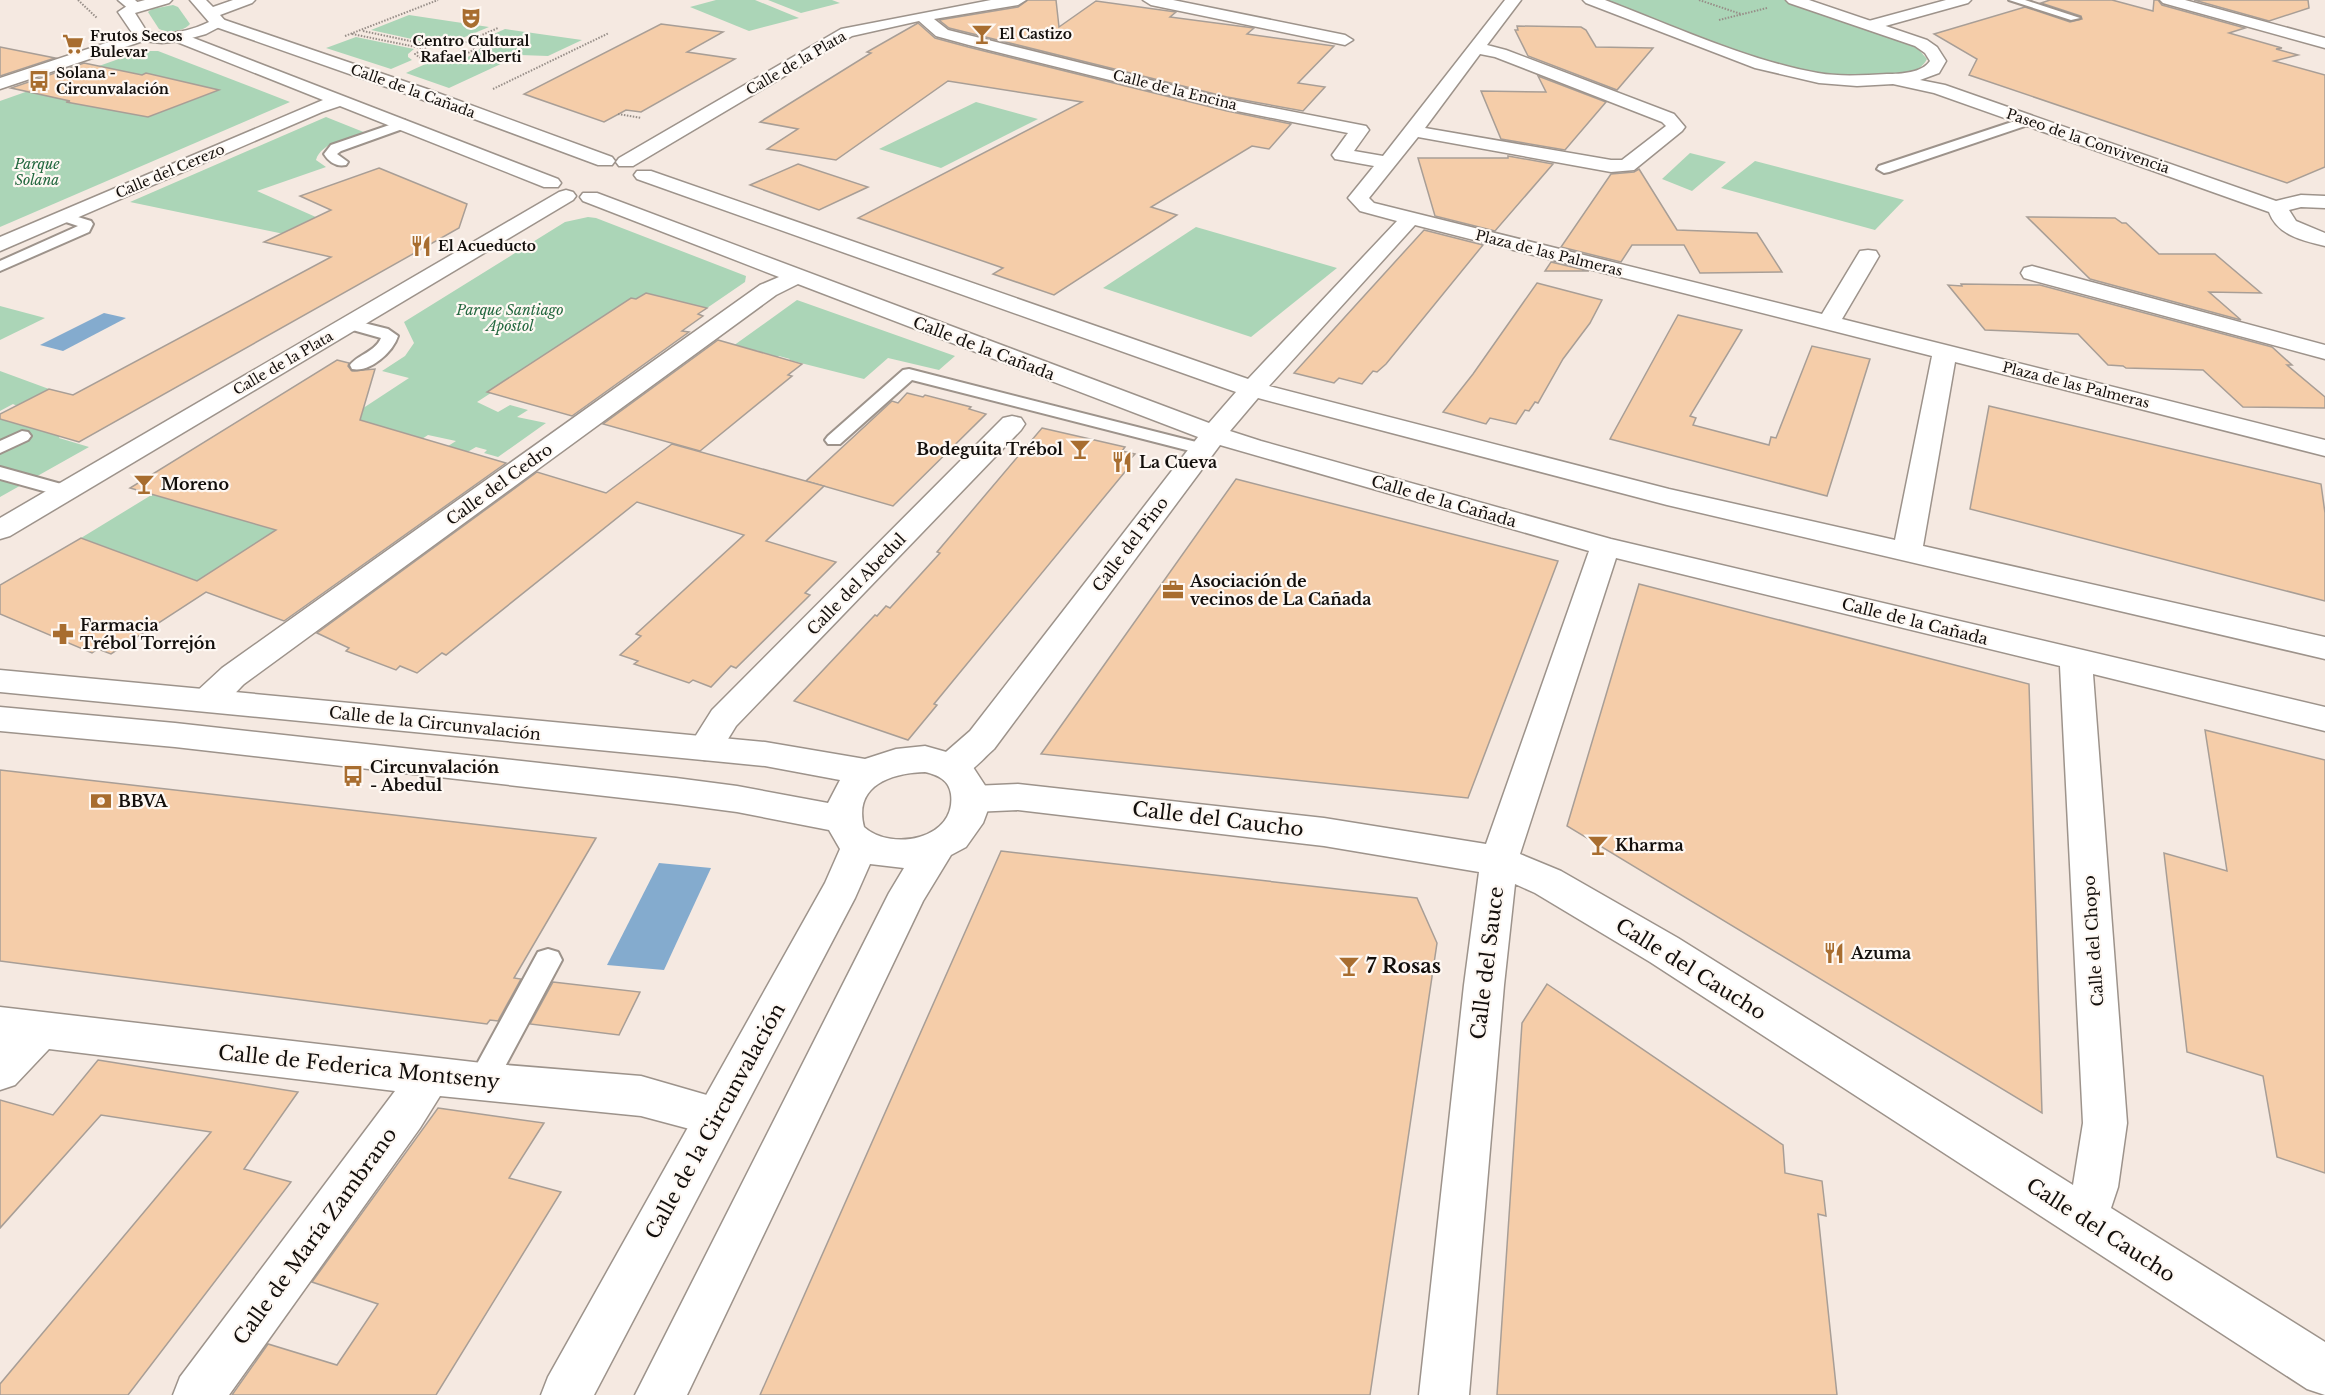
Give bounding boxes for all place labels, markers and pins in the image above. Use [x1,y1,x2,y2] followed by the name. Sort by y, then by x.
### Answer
[459,6,483,30] theatre icon: Centro Cultural Rafael Alberti
[970,22,994,46] bar icon: El Castizo
[999,25,1072,43] place label: El Castizo
[90,27,183,61] place label: Frutos Secos Bulevar
[61,32,85,56] supermarket icon: Frutos Secos Bulevar
[413,32,529,66] place label: Centro Cultural Rafael Alberti
[56,64,169,98] place label: Solana - Circunvalación
[27,69,51,93] bus stop icon: Solana - Circunvalación
[409,234,433,258] restaurant icon: El Acueducto
[438,237,536,255] place label: El Acueducto
[1068,437,1092,461] bar icon: Bodeguita Trébol
[916,439,1063,459] place label: Bodeguita Trébol
[1110,450,1134,474] restaurant icon: La Cueva
[1139,452,1217,472] place label: La Cueva
[132,472,156,496] bar icon: Moreno
[161,474,229,494] place label: Moreno
[1189,571,1371,609] place label: Asociación de vecinos de La Cañada
[1161,578,1185,602] office icon: Asociación de vecinos de La Cañada
[80,615,216,653] place label: Farmacia Trébol Torrejón
[51,622,75,646] pharmacy icon: Farmacia Trébol Torrejón
[370,757,500,795] place label: Circunvalación - Abedul
[341,764,365,788] bus stop icon: Circunvalación - Abedul
[89,789,113,813] bank icon: BBVA
[118,791,169,811] place label: BBVA
[1586,833,1610,857] bar icon: Kharma
[1615,835,1684,855] place label: Kharma
[1822,941,1846,965] restaurant icon: Azuma
[1850,943,1911,963] place label: Azuma
[1337,954,1361,978] bar icon: 7 Rosas
[1366,954,1441,978] place label: 7 Rosas

